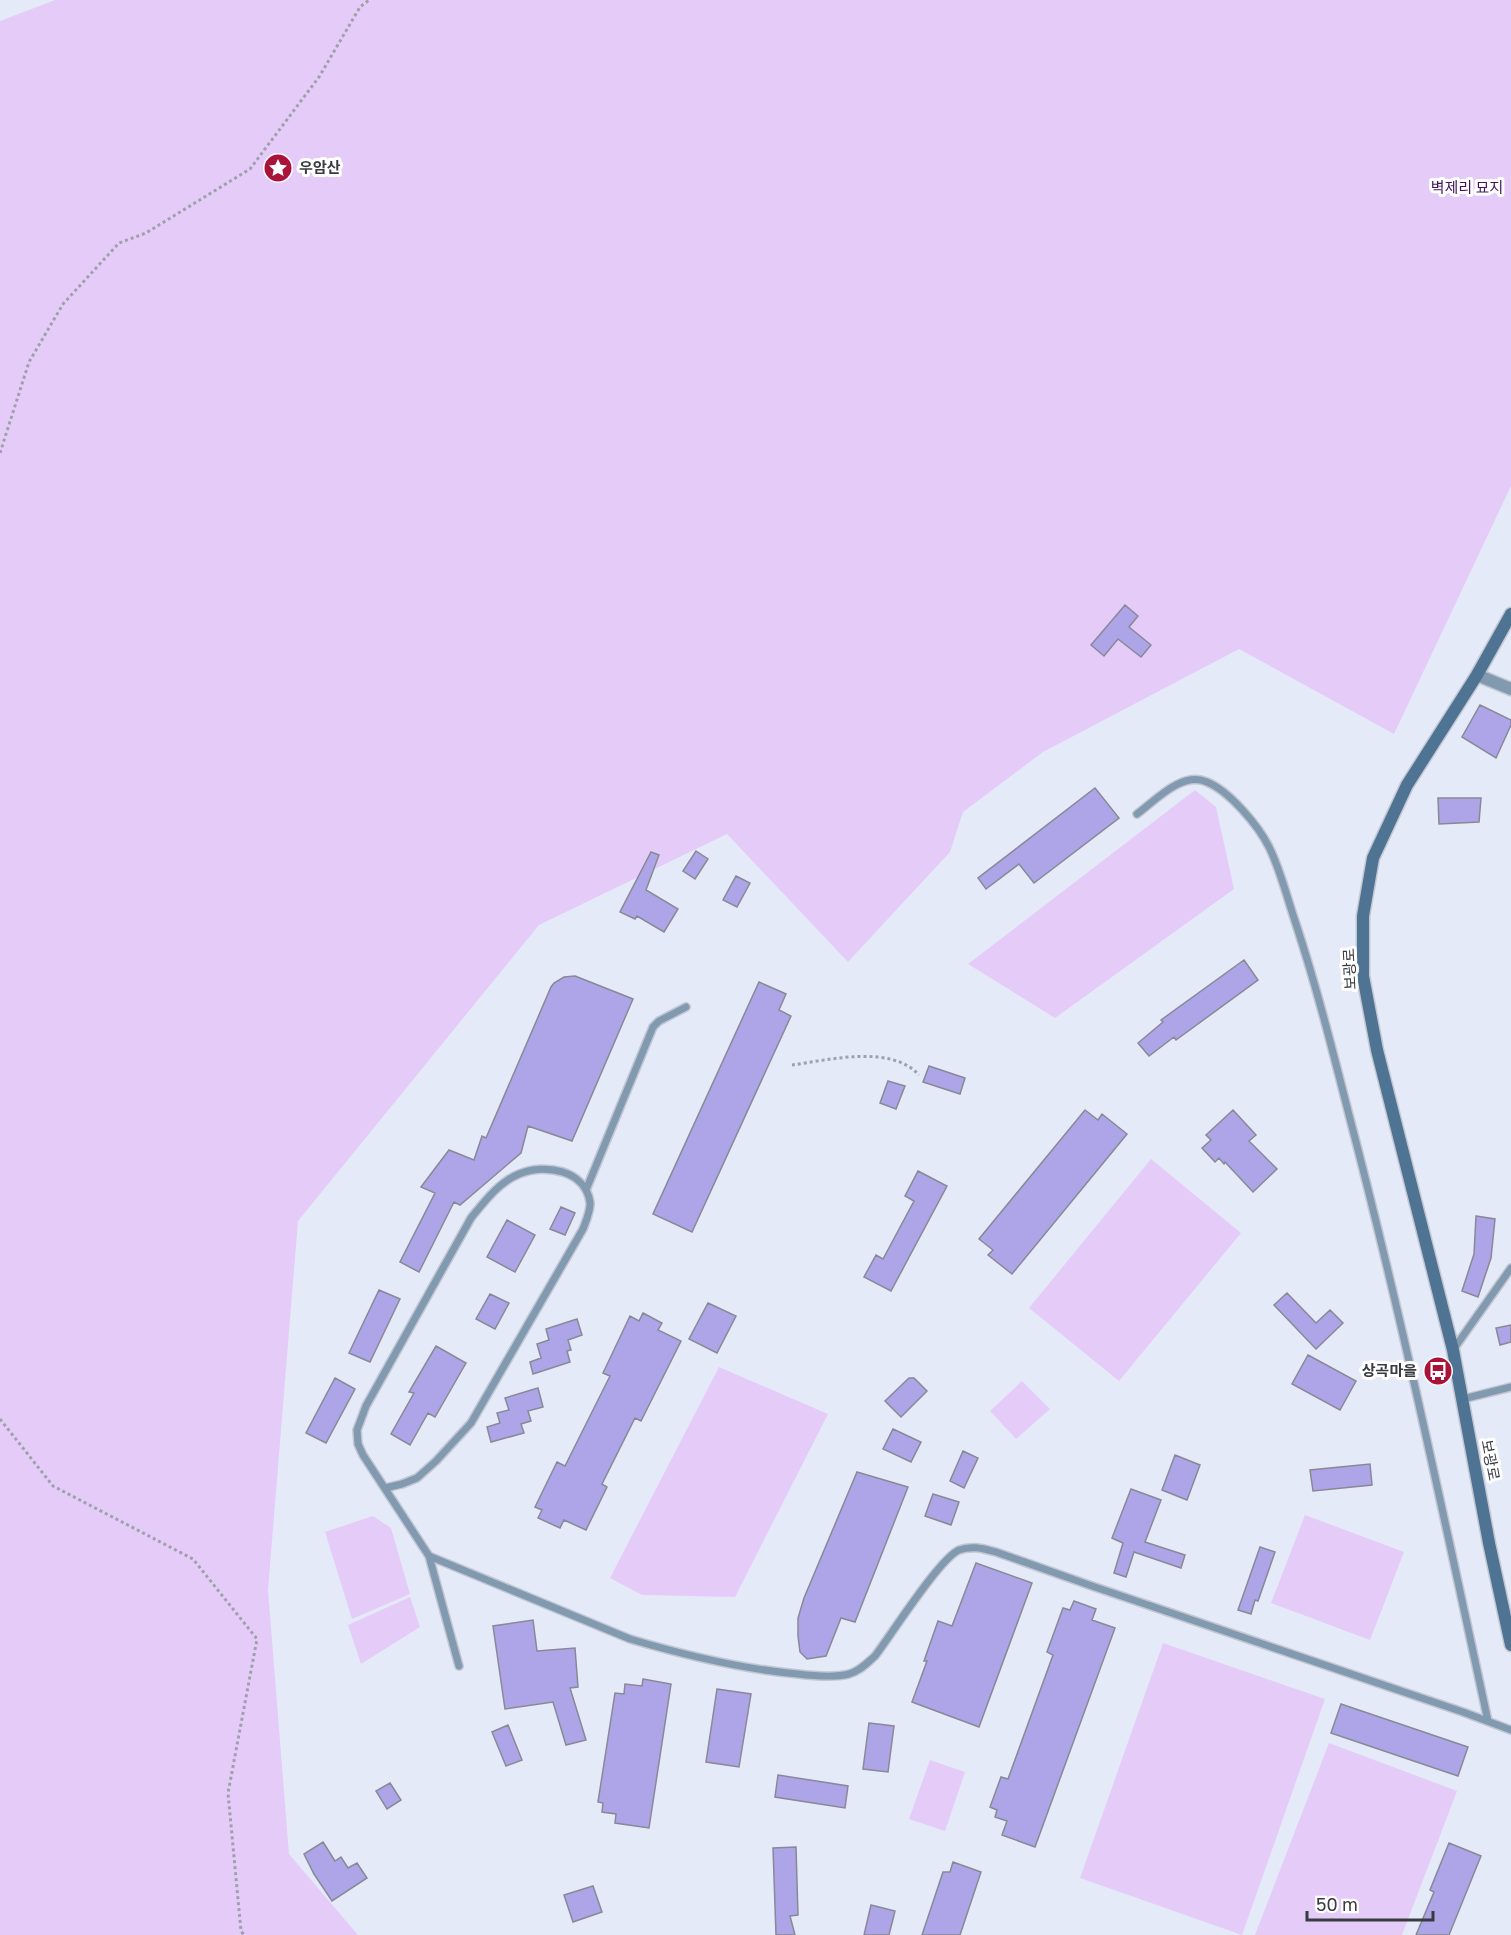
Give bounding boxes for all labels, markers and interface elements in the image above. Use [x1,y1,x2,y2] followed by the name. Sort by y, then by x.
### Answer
[262,152,294,184] place icon: 우암산
[299,158,341,176] place label: 우암산
[1431,178,1503,196] park label: 벽제리 묘지
[1339,948,1359,990] street label: 보광로
[1422,1355,1454,1387] bus stop icon: 상곡마을
[1362,1361,1417,1379] place label: 상곡마을
[1478,1438,1504,1482] street label: 보광로
[1307,1884,1433,1922] scale bar
[1316,1893,1358,1915] text: 50 m

